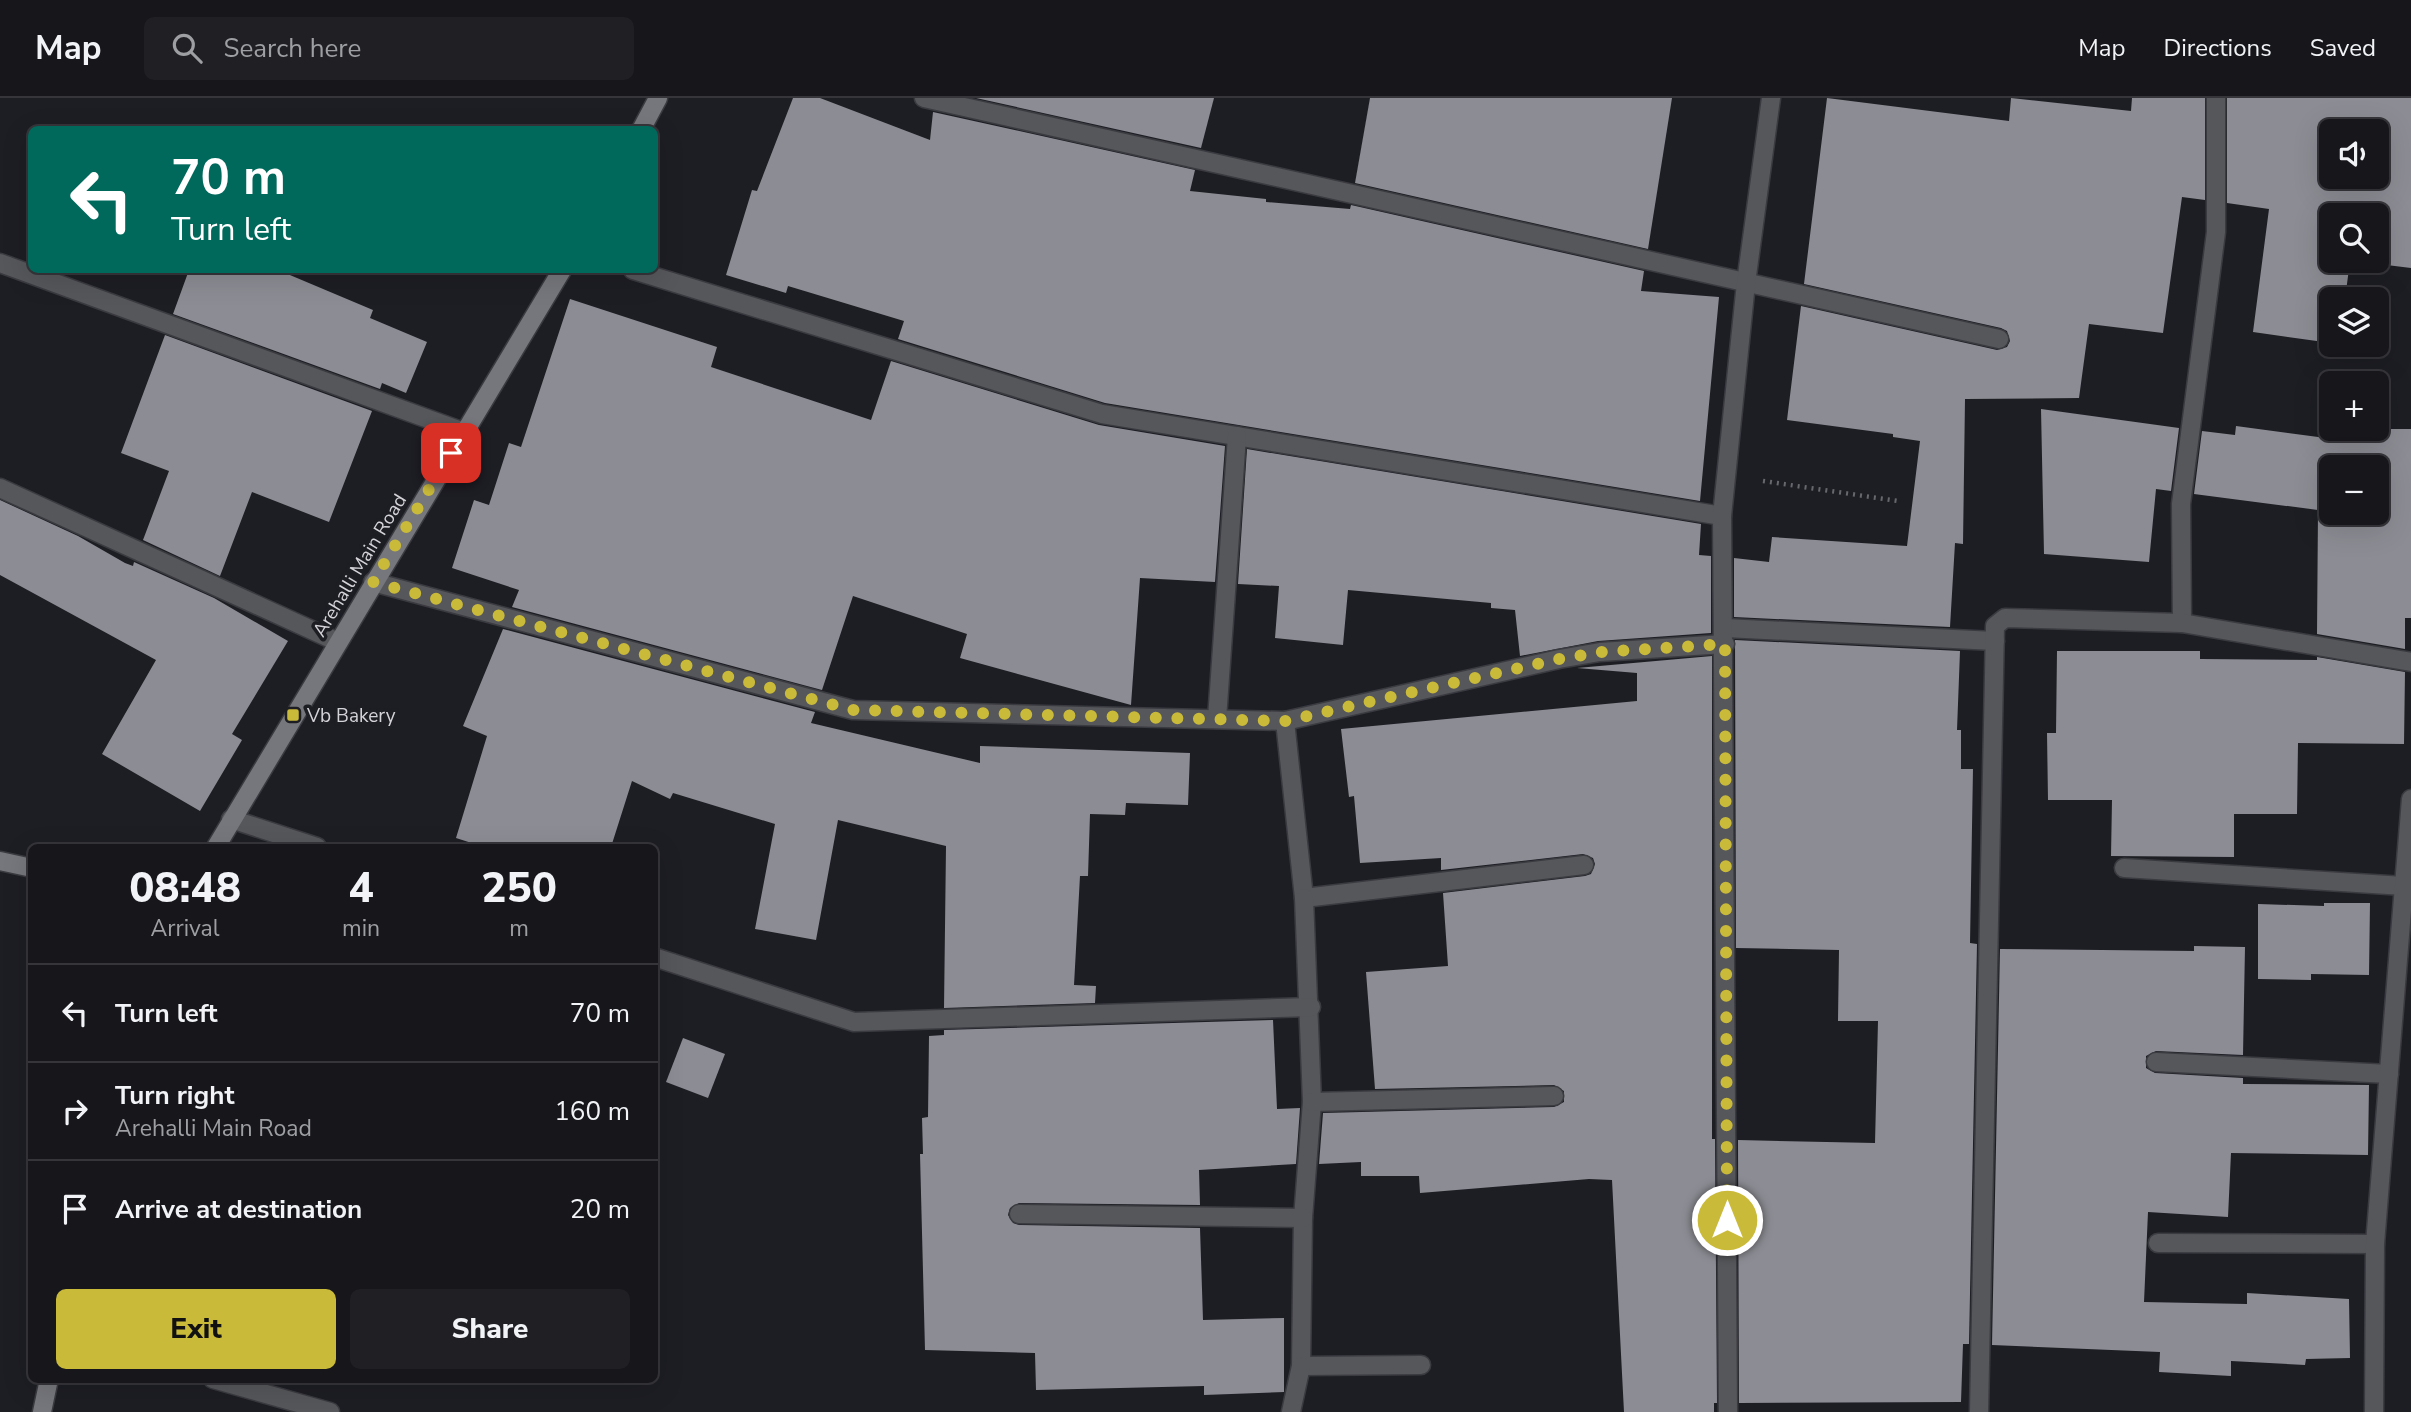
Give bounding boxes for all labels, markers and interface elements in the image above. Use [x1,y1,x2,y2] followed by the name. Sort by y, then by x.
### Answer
[144,17,634,80] search box
[35,26,102,71] text: Map
[168,29,206,67] icon: search
[224,31,361,66] text: Search here
[2078,32,2125,64] text: Map
[2163,32,2272,64] text: Directions
[2310,32,2376,64] text: Saved
[2319,119,2389,525] map controls
[2319,119,2389,189] button: sound
[171,144,286,211] text: 70 m
[56,154,147,245] icon: left
[2319,203,2389,273] button: search
[171,208,291,251] text: Turn left
[2319,287,2389,357] button: layers
[2319,371,2389,441] button: +
[421,423,481,483] pin
[432,434,470,472] icon: arrive
[2319,455,2389,525] button: −
[307,489,413,642] street label: Arehalli Main Road
[306,703,396,729] place label: Vb Bakery
[285,707,301,723] marker: Vb Bakery
[129,860,241,917] text: 08:48
[348,860,374,917] text: 4
[481,860,557,917] text: 250
[150,913,220,944] text: Arrival
[342,913,380,944] text: min
[509,913,529,944] text: m
[56,994,94,1032] icon: left
[115,996,218,1031] text: Turn left
[570,996,630,1031] text: 70 m
[115,1078,234,1113] text: Turn right
[56,1092,94,1130] icon: right
[554,1094,630,1129] text: 160 m
[115,1113,312,1144] text: Arehalli Main Road
[1690,1183,1764,1257] position arrow
[56,1190,94,1228] icon: arrive
[115,1192,362,1227] text: Arrive at destination
[570,1192,630,1227] text: 20 m
[56,1289,336,1369] button: Exit
[350,1289,630,1369] button: Share

